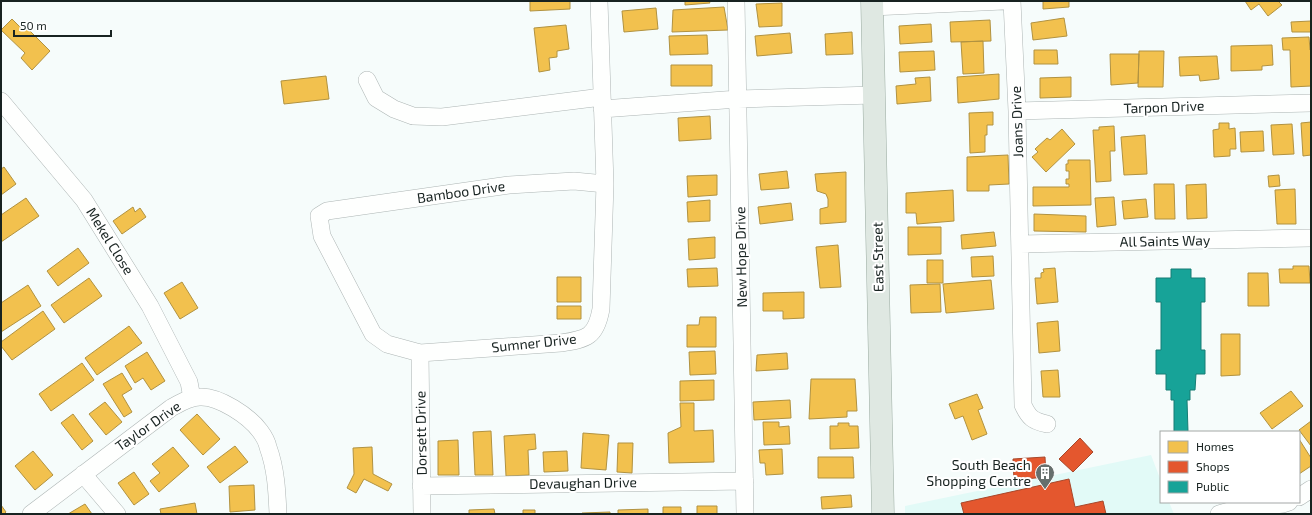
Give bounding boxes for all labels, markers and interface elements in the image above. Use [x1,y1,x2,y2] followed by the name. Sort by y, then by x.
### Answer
[14,12,111,38] scale bar
[20,18,47,32] text: 50 m
[1007,86,1026,158] street label: Joans Drive
[1123,97,1205,116] street label: Tarpon Drive
[416,177,506,206] street label: Bamboo Drive
[83,204,138,277] street label: Mekel Close
[731,206,750,308] street label: New Hope Drive
[868,222,887,292] street label: East Street
[1120,231,1211,250] street label: All Saints Way
[491,330,577,355] street label: Sumner Drive
[411,391,430,475] street label: Dorsett Drive
[112,397,184,454] street label: Taylor Drive
[1160,431,1300,503] legend
[1196,439,1234,453] text: Homes
[926,456,1031,489] place label: South Beach Shopping Centre
[1196,459,1230,473] text: Shops
[1034,462,1056,490] building icon: South Beach Shopping Centre
[529,473,637,492] street label: Devaughan Drive
[1196,479,1229,493] text: Public

